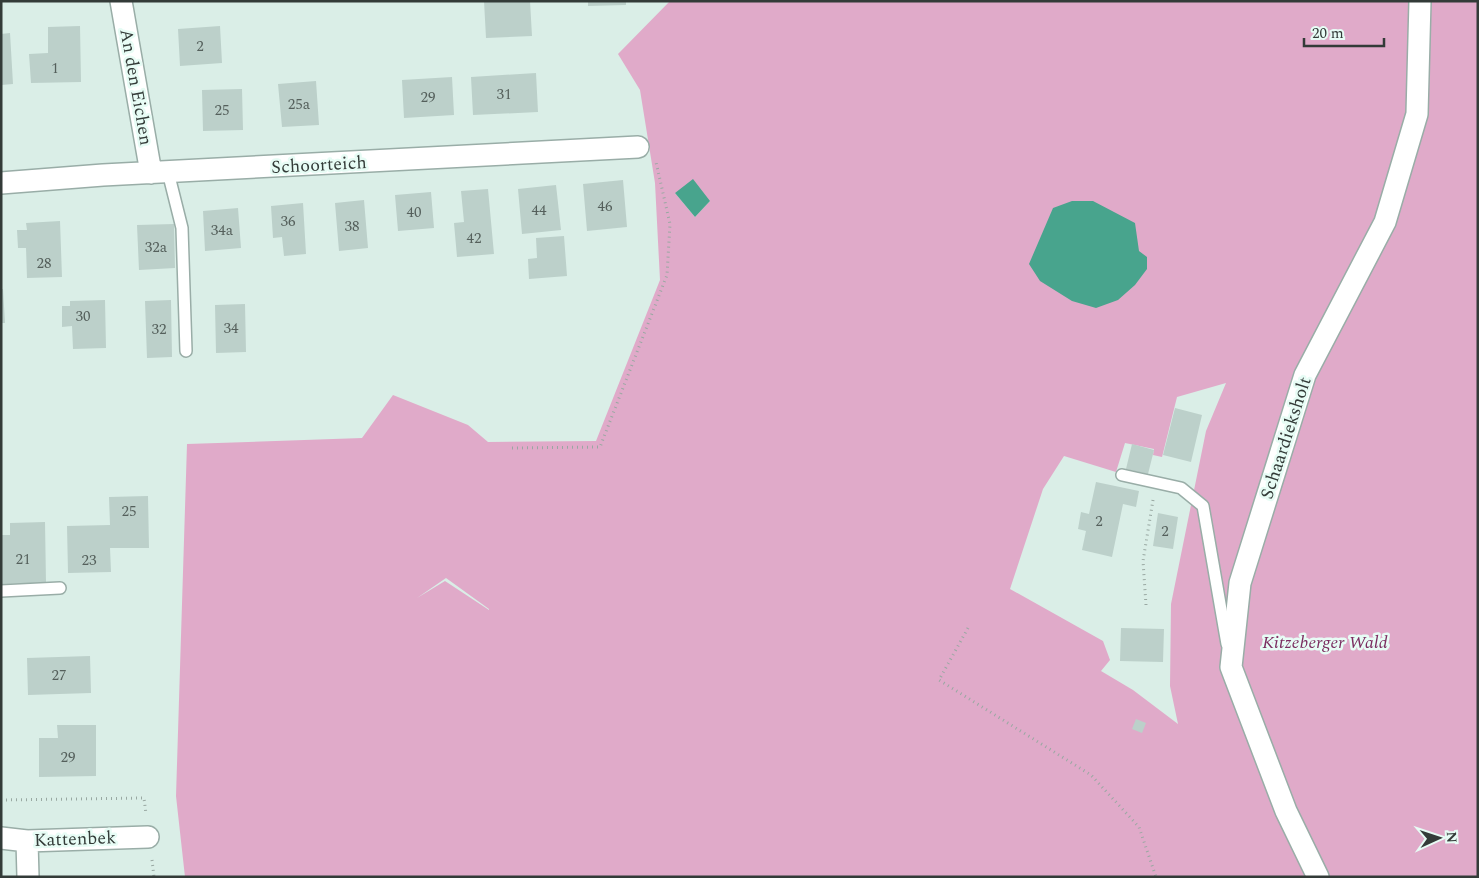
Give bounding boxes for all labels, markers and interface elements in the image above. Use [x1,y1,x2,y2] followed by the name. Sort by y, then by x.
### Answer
[1304,15,1384,47] scale bar
[1312,22,1344,45] text: 20 m
[112,27,160,147] street label: An den Eichen
[196,35,204,58] house number: 2
[51,57,59,80] house number: 1
[496,83,512,106] house number: 31
[420,86,436,109] house number: 29
[288,93,311,116] house number: 25a
[214,99,230,122] house number: 25
[271,149,367,181] street label: Schoorteich
[597,195,613,218] house number: 46
[531,199,547,222] house number: 44
[406,201,422,224] house number: 40
[280,210,296,233] house number: 36
[344,215,360,238] house number: 38
[211,219,234,242] house number: 34a
[466,227,482,250] house number: 42
[145,236,168,259] house number: 32a
[36,252,52,275] house number: 28
[75,305,91,328] house number: 30
[223,317,239,340] house number: 34
[151,318,167,341] house number: 32
[1253,373,1319,503] street label: Schaardieksholt
[121,500,137,523] house number: 25
[1095,510,1103,533] house number: 2
[1161,520,1169,543] house number: 2
[15,548,31,571] house number: 21
[81,549,97,572] house number: 23
[1262,629,1388,656] park label: Kitzeberger Wald
[51,664,67,687] house number: 27
[60,746,76,769] house number: 29
[1414,813,1464,863] north arrow
[34,824,116,854] street label: Kattenbek
[1441,831,1462,844] text: N

